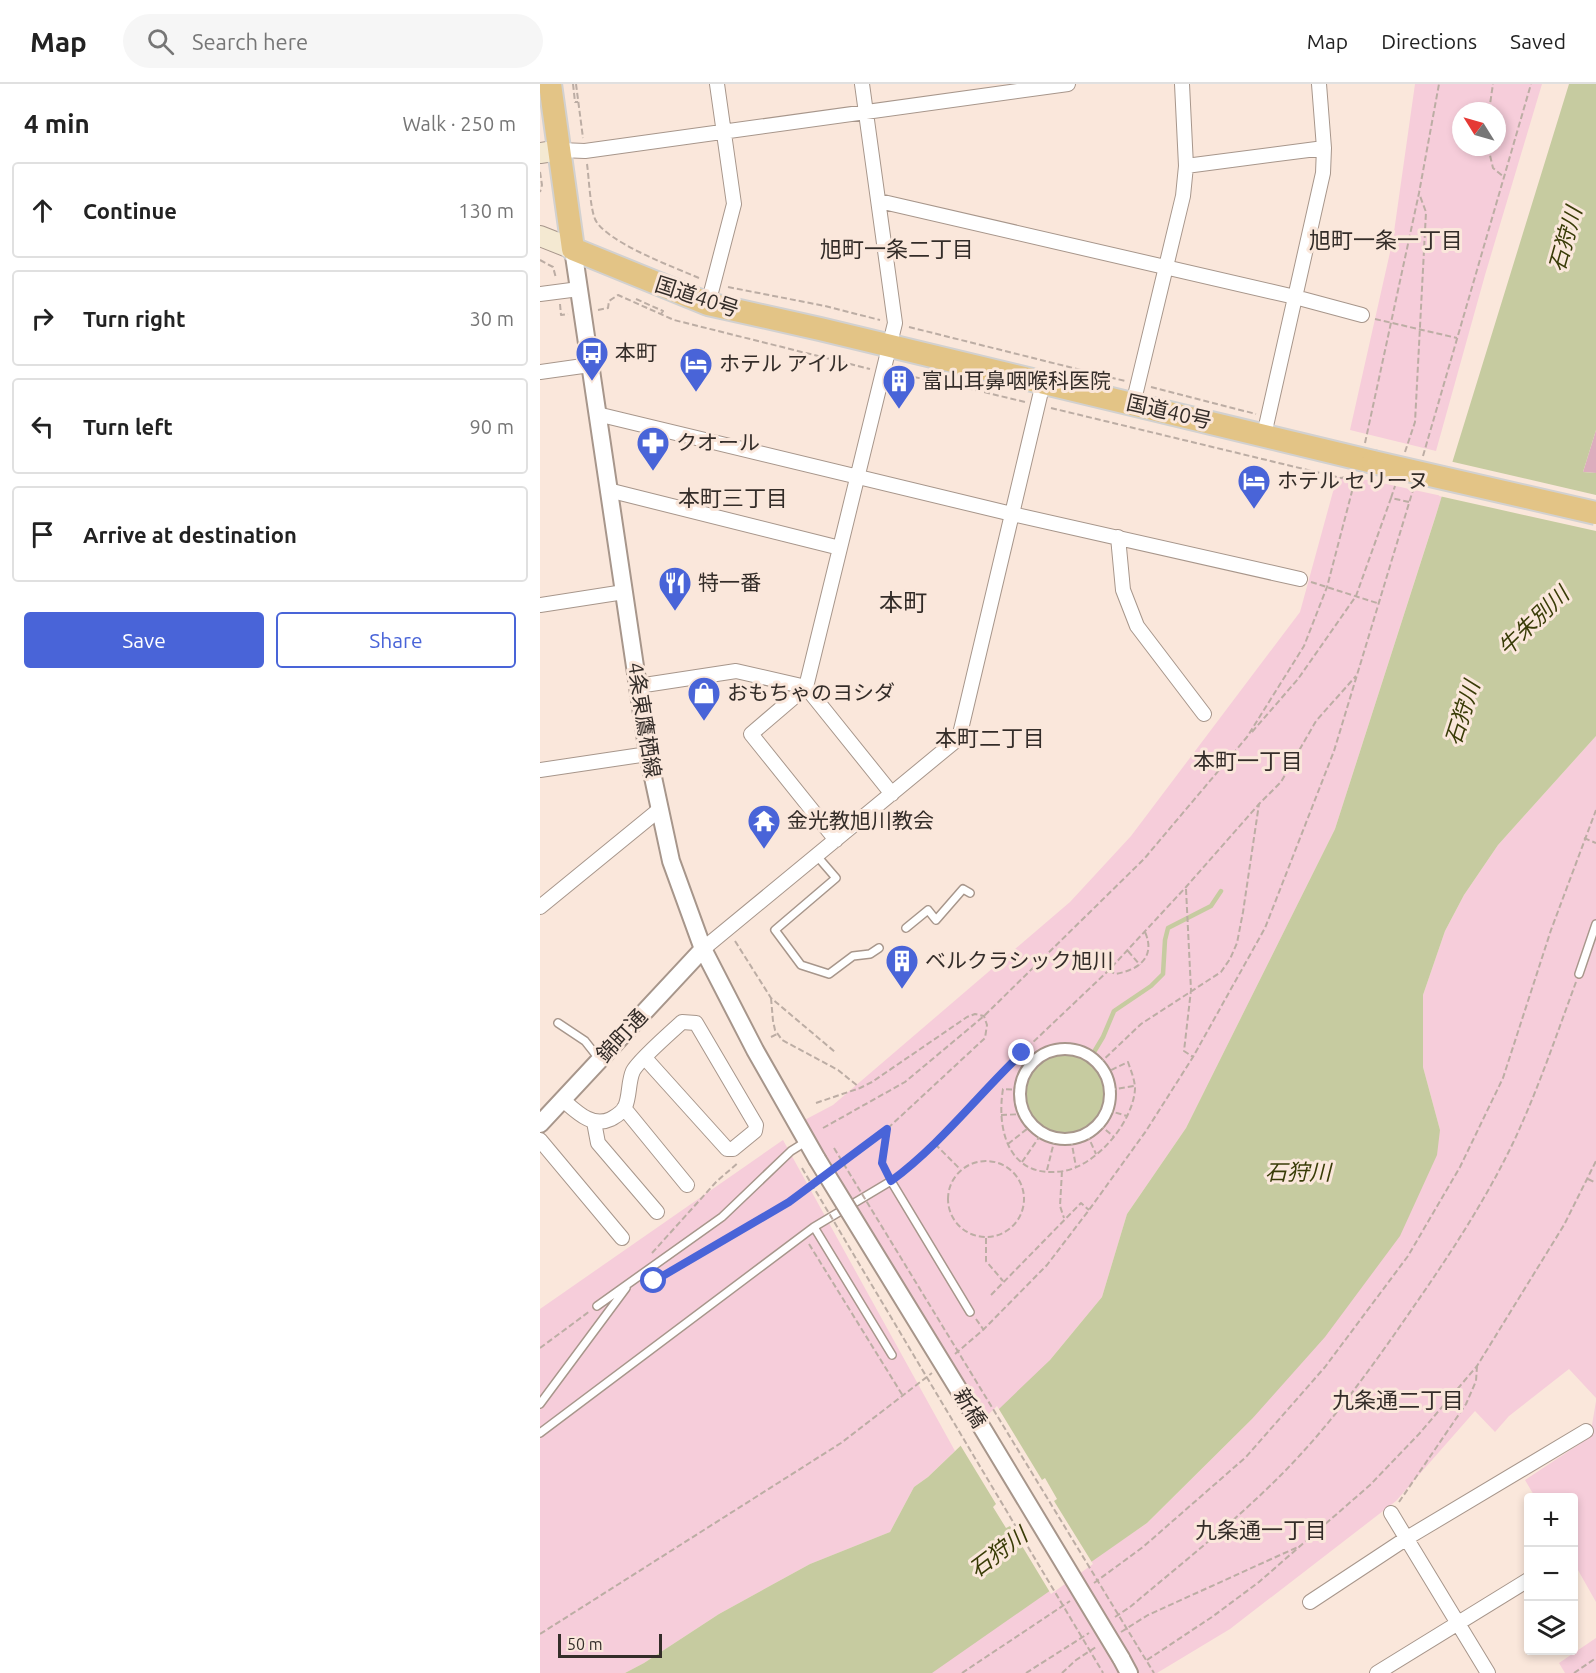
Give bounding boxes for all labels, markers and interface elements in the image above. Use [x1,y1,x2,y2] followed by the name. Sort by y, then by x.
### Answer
[123,14,543,68] search box
[144,25,177,58] icon: search
[30,26,87,57] text: Map
[192,29,308,54] text: Search here
[1307,29,1348,53] text: Map
[1381,29,1477,53] text: Directions
[1510,29,1566,53] text: Saved
[1452,102,1506,156] north arrow
[24,109,90,138] text: 4 min
[403,112,516,135] text: Walk · 250 m
[26,194,59,227] icon: ahead
[83,198,177,223] text: Continue
[458,199,514,222] text: 130 m
[1543,202,1586,274] water label: 石狩川
[1309,227,1463,252] district label: 旭町一条一丁目
[820,236,974,261] district label: 旭町一条二丁目
[652,271,742,321] street label: 国道40号
[26,302,59,335] icon: right
[83,306,185,331] text: Turn right
[470,307,514,330] text: 30 m
[574,335,610,382] bus stop icon: 本町
[615,340,657,364] place label: 本町
[678,346,714,393] hotel icon: ホテル アイル
[719,351,849,375] place label: ホテル アイル
[881,363,917,410] building icon: 富山耳鼻咽喉科医院
[922,368,1111,392] place label: 富山耳鼻咽喉科医院
[1124,390,1214,432] street label: 国道40号
[26,410,59,443] icon: left
[83,414,173,439] text: Turn left
[470,415,514,438] text: 90 m
[635,425,671,472] pharmacy icon: クオール
[676,430,760,454] place label: クオール
[1236,463,1272,510] hotel icon: ホテル セリーヌ
[1277,468,1429,492] place label: ホテル セリーヌ
[678,485,788,510] district label: 本町三丁目
[26,518,59,551] icon: arrive
[83,522,297,547] text: Arrive at destination
[657,565,693,612] restaurant icon: 特一番
[698,570,761,594] place label: 特一番
[1492,580,1574,660] water label: 牛朱別川
[879,589,927,616] district label: 本町
[24,612,264,668] button: Save
[276,612,516,668] button: Share
[624,660,666,779] street label: 4条東鷹栖線
[686,675,722,722] shop icon: おもちゃのヨシダ
[1439,676,1484,748] water label: 石狩川
[727,680,895,704] place label: おもちゃのヨシダ
[935,725,1045,750] district label: 本町二丁目
[1193,748,1303,773] district label: 本町一丁目
[746,803,782,850] temple icon: 金光教旭川教会
[787,808,934,832] place label: 金光教旭川教会
[884,943,920,990] building icon: ベルクラシック旭川
[925,948,1114,972] place label: ベルクラシック旭川
[591,1004,652,1067] street label: 錦町通
[1008,1039,1034,1065] route end
[1265,1159,1333,1184] water label: 石狩川
[640,1267,666,1293] route start
[950,1383,992,1432] street label: 新橋
[1332,1387,1464,1412] district label: 九条通二丁目
[1524,1493,1578,1655] map controls
[1524,1493,1578,1547] button: +
[1195,1517,1327,1542] district label: 九条通一丁目
[964,1521,1033,1581] water label: 石狩川
[1524,1547,1578,1601] button: −
[1524,1601,1578,1655] button: layers
[558,1631,662,1658] scale bar
[567,1635,603,1653] text: 50 m

